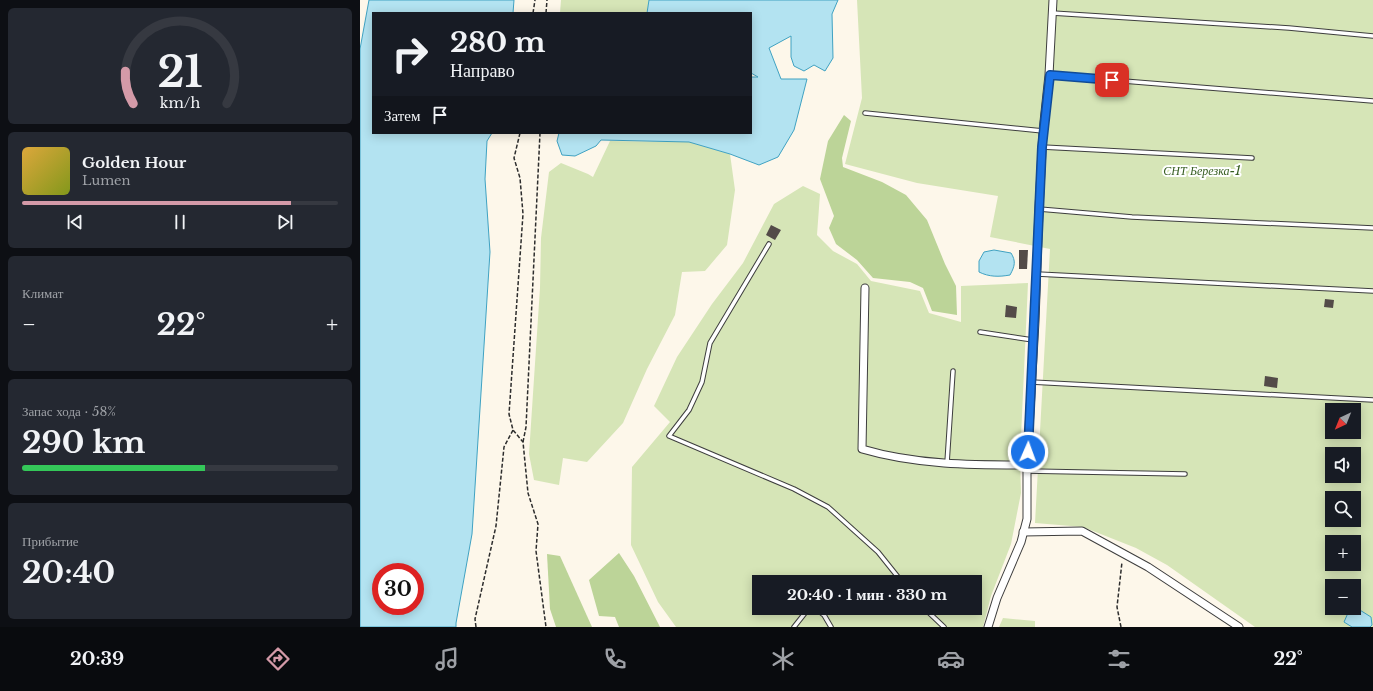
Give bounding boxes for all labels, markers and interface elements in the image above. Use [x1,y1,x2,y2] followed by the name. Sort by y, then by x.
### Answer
[450,25,546,60] text: 280 m
[384,28,436,80] icon: right
[157,47,203,98] text: 21
[450,60,515,82] text: Направо
[1095,63,1129,97] pin
[1101,69,1123,91] icon: arrive
[160,93,200,111] text: km/h
[429,104,451,126] icon: arrive
[384,106,421,125] text: Затем
[82,153,186,172] text: Golden Hour
[1163,163,1241,178] park label: СНТ Березка-1
[82,172,131,189] text: Lumen
[64,211,86,233] icon: previous
[169,211,191,233] icon: pause
[274,211,296,233] icon: next
[22,285,63,302] text: Климат
[156,306,205,343] text: 22°
[22,311,36,338] text: −
[326,311,338,338] text: +
[22,403,116,420] text: Запас хода · 58%
[1325,403,1361,439] north arrow
[1325,403,1361,615] map controls
[22,424,145,461] text: 290 km
[1007,431,1049,473] position arrow
[1325,447,1361,483] button: sound
[1325,491,1361,527] button: search
[22,533,79,550] text: Прибытие
[1325,535,1361,571] button: +
[22,554,115,591] text: 20:40
[372,563,424,615] speed limit sign: 30
[1325,579,1361,615] button: −
[787,585,947,604] text: 20:40 · 1 мин · 330 m
[264,645,292,673] icon: directions
[433,645,461,673] icon: music
[601,645,629,673] icon: phone
[769,645,797,673] icon: climate
[937,645,965,673] icon: car
[1105,645,1133,673] icon: filters
[70,648,124,670] text: 20:39
[1273,648,1303,670] text: 22°

